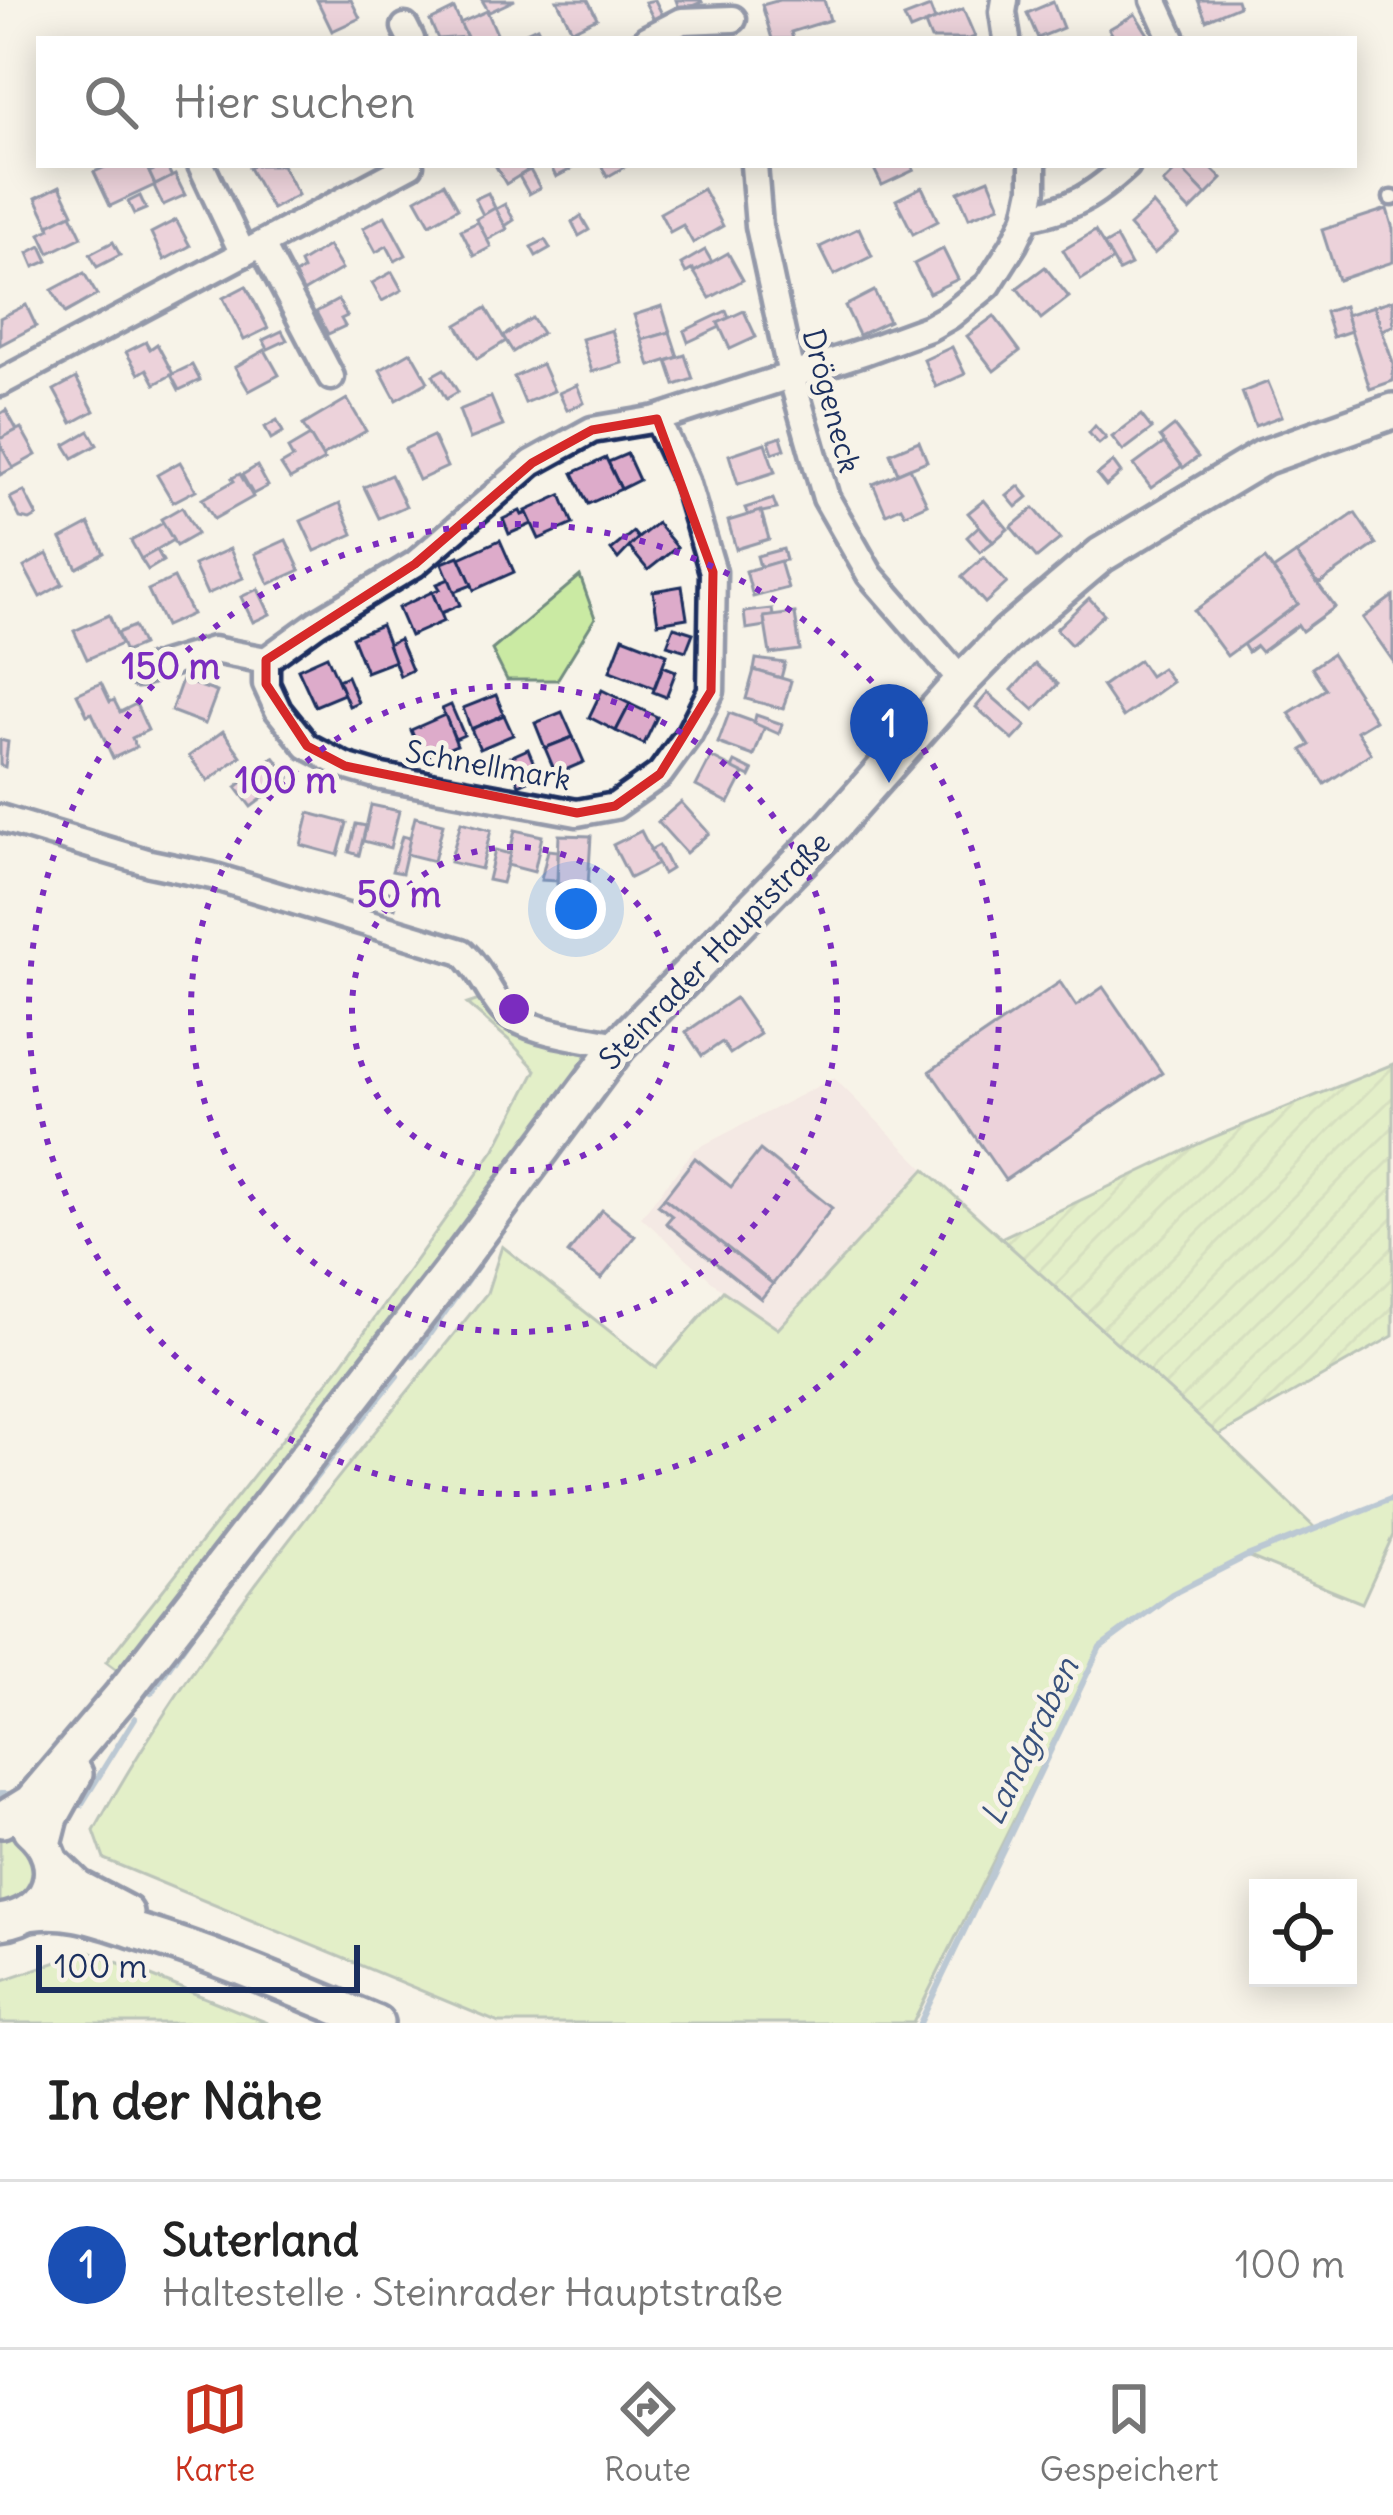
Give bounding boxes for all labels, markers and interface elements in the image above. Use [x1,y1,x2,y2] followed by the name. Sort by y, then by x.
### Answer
[36,36,1357,168] search box
[78,69,144,135] icon: search
[174,74,415,130] text: Hier suchen
[795,325,869,477] street label: Drögeneck
[122,644,220,689] text: 150 m
[850,684,928,783] pin: 1
[403,732,574,798] street label: Schnellmark
[235,758,337,803] text: 100 m
[591,823,838,1077] street label: Steinrader Hauptstraße
[357,872,441,917] text: 50 m
[546,879,606,939] your location
[493,988,535,1030] centre of rings
[971,1650,1088,1831] water label: Landgraben
[1249,1879,1357,1987] map controls
[1249,1879,1357,1987] button: locate
[36,1939,360,1992] scale bar
[54,1945,147,1987] text: 100 m
[48,2069,323,2133] text: In der Nähe
[162,2212,359,2268] text: Suterland
[79,2240,95,2289] text: 1
[1235,2240,1345,2289] text: 100 m
[162,2268,783,2317] text: Haltestelle · Steinrader Hauptstraße
[174,2376,255,2490] tab: Karte
[604,2376,691,2490] tab: Route
[1040,2376,1219,2490] tab: Gespeichert

